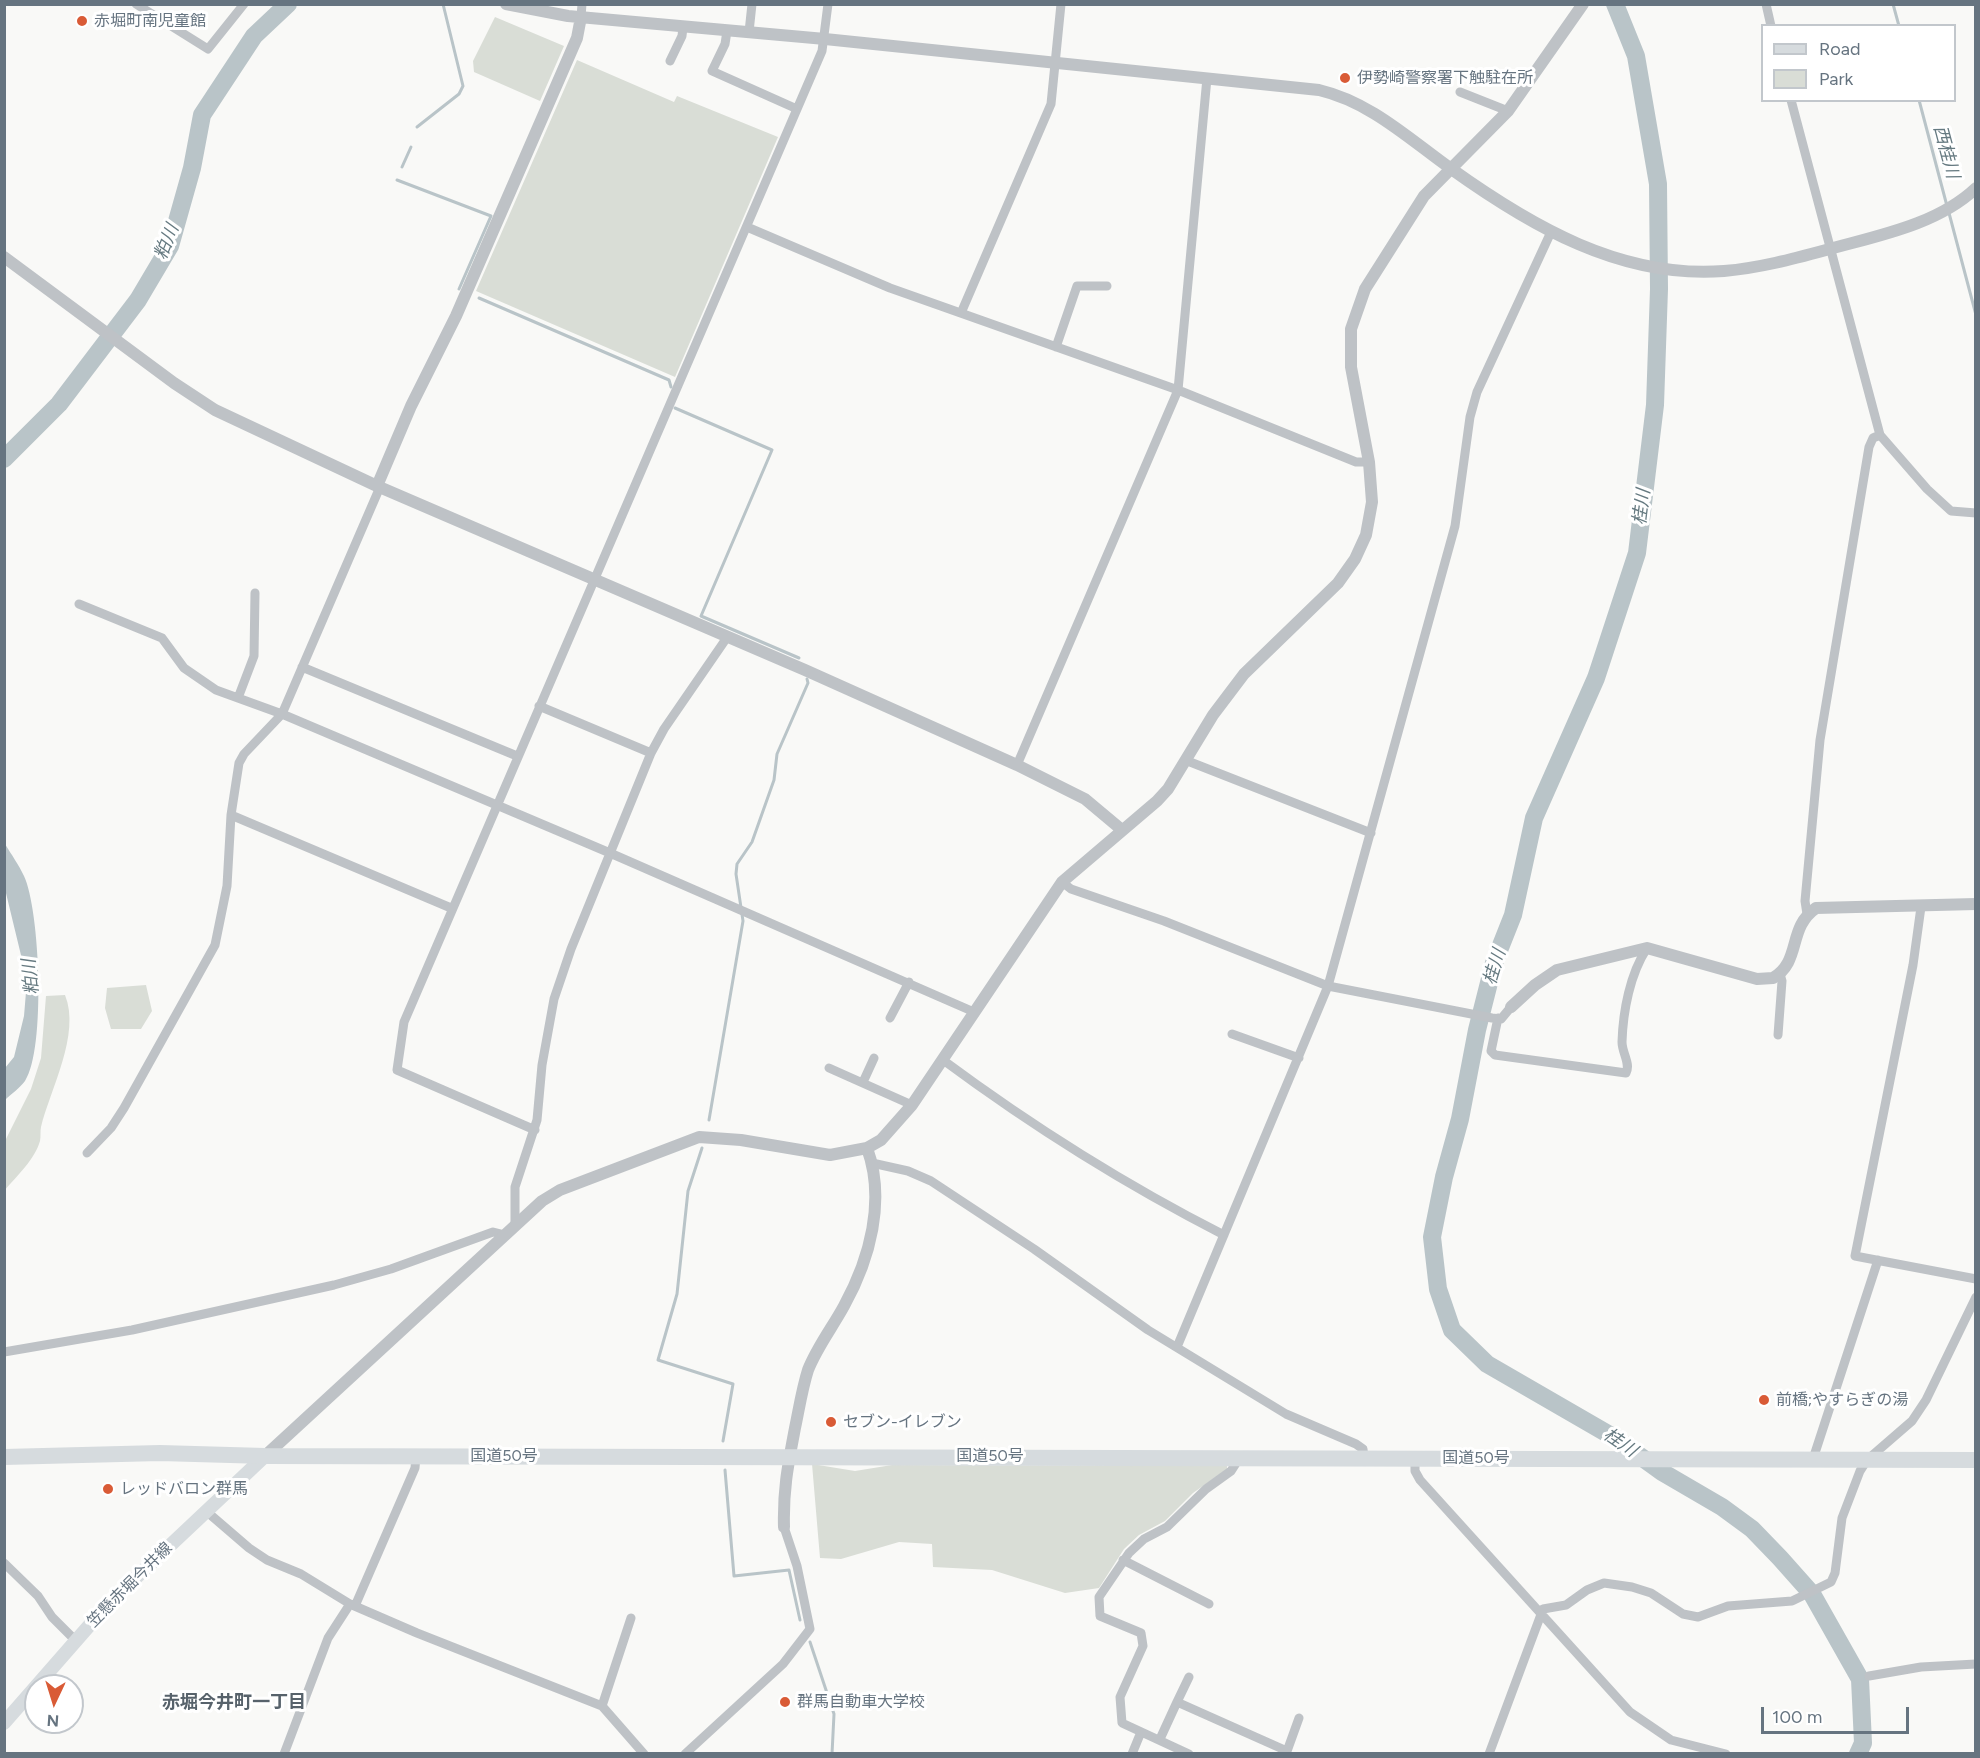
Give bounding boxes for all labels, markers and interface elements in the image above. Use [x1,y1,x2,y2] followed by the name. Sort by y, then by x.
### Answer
[94,11,206,31] place label: 赤堀町南児童館
[75,14,89,28] marker: 赤堀町南児童館
[1761,24,1956,102] legend
[1819,38,1860,60] text: Road
[1357,68,1533,88] place label: 伊勢崎警察署下触駐在所
[1819,68,1853,90] text: Park
[1338,71,1352,85] marker: 伊勢崎警察署下触駐在所
[1929,123,1963,181] water label: 西桂川
[150,221,184,263] water label: 粕川
[1629,488,1655,526] water label: 桂川
[1479,947,1511,987] water label: 桂川
[18,958,44,996] water label: 粕川
[1776,1390,1908,1410] place label: 前橋;やすらぎの湯
[1757,1393,1771,1407] marker: 前橋;やすらぎの湯
[843,1412,962,1432] place label: セブン-イレブン
[824,1415,838,1429] marker: セブン-イレブン
[1599,1424,1641,1462] water label: 桂川
[470,1446,538,1466] street label: 国道50号
[956,1446,1024,1466] street label: 国道50号
[1442,1448,1510,1468] street label: 国道50号
[120,1479,248,1499] place label: レッドバロン群馬
[101,1482,115,1496] marker: レッドバロン群馬
[84,1539,176,1631] street label: 笠懸赤堀今井線
[24,1674,84,1734] north arrow
[162,1692,306,1714] district label: 赤堀今井町一丁目
[797,1692,925,1712] place label: 群馬自動車大学校
[778,1695,792,1709] marker: 群馬自動車大学校
[1764,1695,1912,1733] scale bar
[1772,1706,1822,1728] text: 100 m
[46,1711,60,1730] text: N

